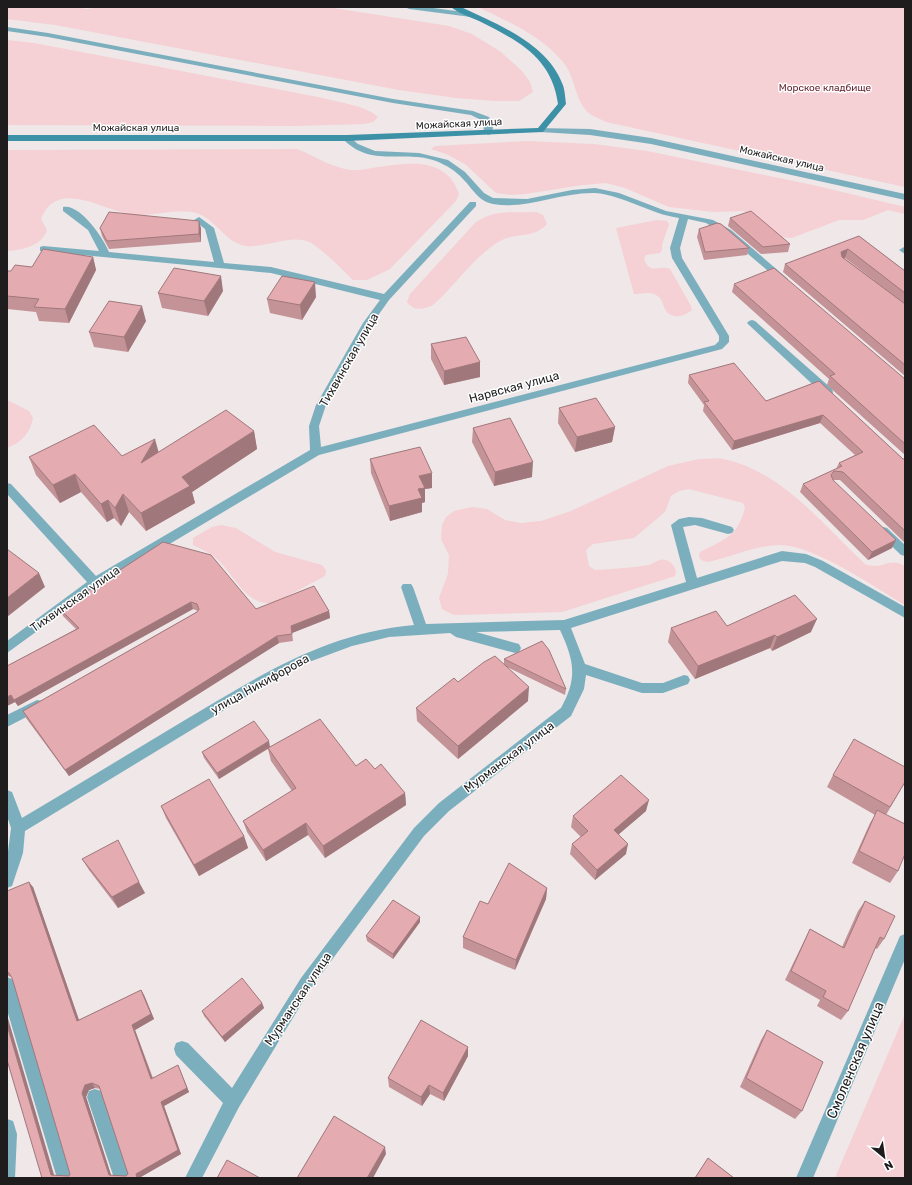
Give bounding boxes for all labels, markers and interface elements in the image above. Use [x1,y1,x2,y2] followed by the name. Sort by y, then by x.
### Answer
[779,82,872,94] park label: Морское кладбище
[416,116,502,132] street label: Можайская улица
[93,122,179,134] street label: Можайская улица
[738,143,825,175] street label: Можайская улица
[317,311,381,409] street label: Тихвинская улица
[467,368,561,406] street label: Нарвская улица
[28,563,122,635] street label: Тихвинская улица
[209,651,311,717] street label: улица Никифорова
[461,719,557,795] street label: Мурманская улица
[262,950,334,1048] street label: Мурманская улица
[823,999,888,1121] street label: Смоленская улица
[864,1137,904,1177] north arrow
[882,1158,895,1173] text: N

